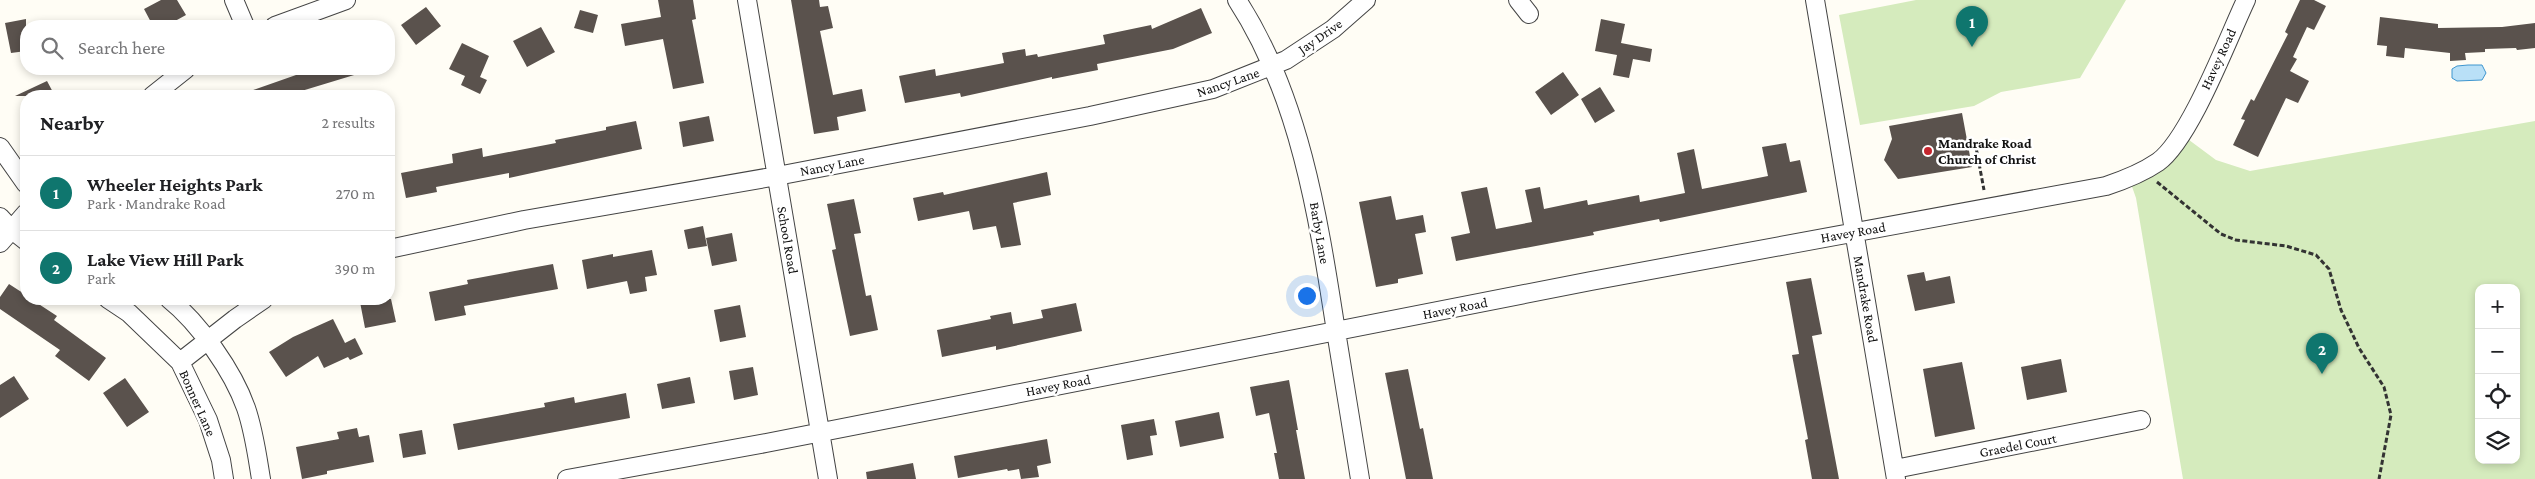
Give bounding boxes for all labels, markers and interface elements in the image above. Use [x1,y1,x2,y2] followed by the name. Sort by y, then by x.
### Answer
[1956,6,1988,47] pin: 1
[1293,15,1345,58] street label: Jay Drive
[20,20,395,75] search box
[2197,25,2239,92] street label: Havey Road
[38,34,66,62] icon: search
[78,37,165,58] text: Search here
[1195,64,1261,100] street label: Nancy Lane
[40,111,104,135] text: Nearby
[322,114,375,131] text: 2 results
[1938,135,2037,167] place label: Mandrake Road Church of Christ
[1922,145,1934,157] marker: Mandrake Road Church of Christ
[798,151,866,179] street label: Nancy Lane
[87,174,263,195] text: Wheeler Heights Park
[53,185,59,202] text: 1
[336,185,375,202] text: 270 m
[87,195,226,212] text: Park · Mandrake Road
[1307,201,1333,265] street label: Barby Lane
[774,205,802,276] street label: School Road
[1819,218,1887,246] street label: Havey Road
[87,249,244,270] text: Lake View Hill Park
[1850,254,1882,344] street label: Mandrake Road
[52,260,60,277] text: 2
[334,260,375,277] text: 390 m
[87,270,115,287] text: Park
[1294,283,1320,309] your location
[2475,284,2520,464] map controls
[2475,284,2520,329] button: +
[1421,294,1489,322] street label: Havey Road
[2475,329,2520,374] button: −
[2306,333,2338,374] pin: 2
[176,368,220,438] street label: Bonner Lane
[1024,371,1092,399] street label: Havey Road
[2475,374,2520,419] button: locate
[2475,419,2520,464] button: layers
[1978,430,2058,460] street label: Graedel Court

